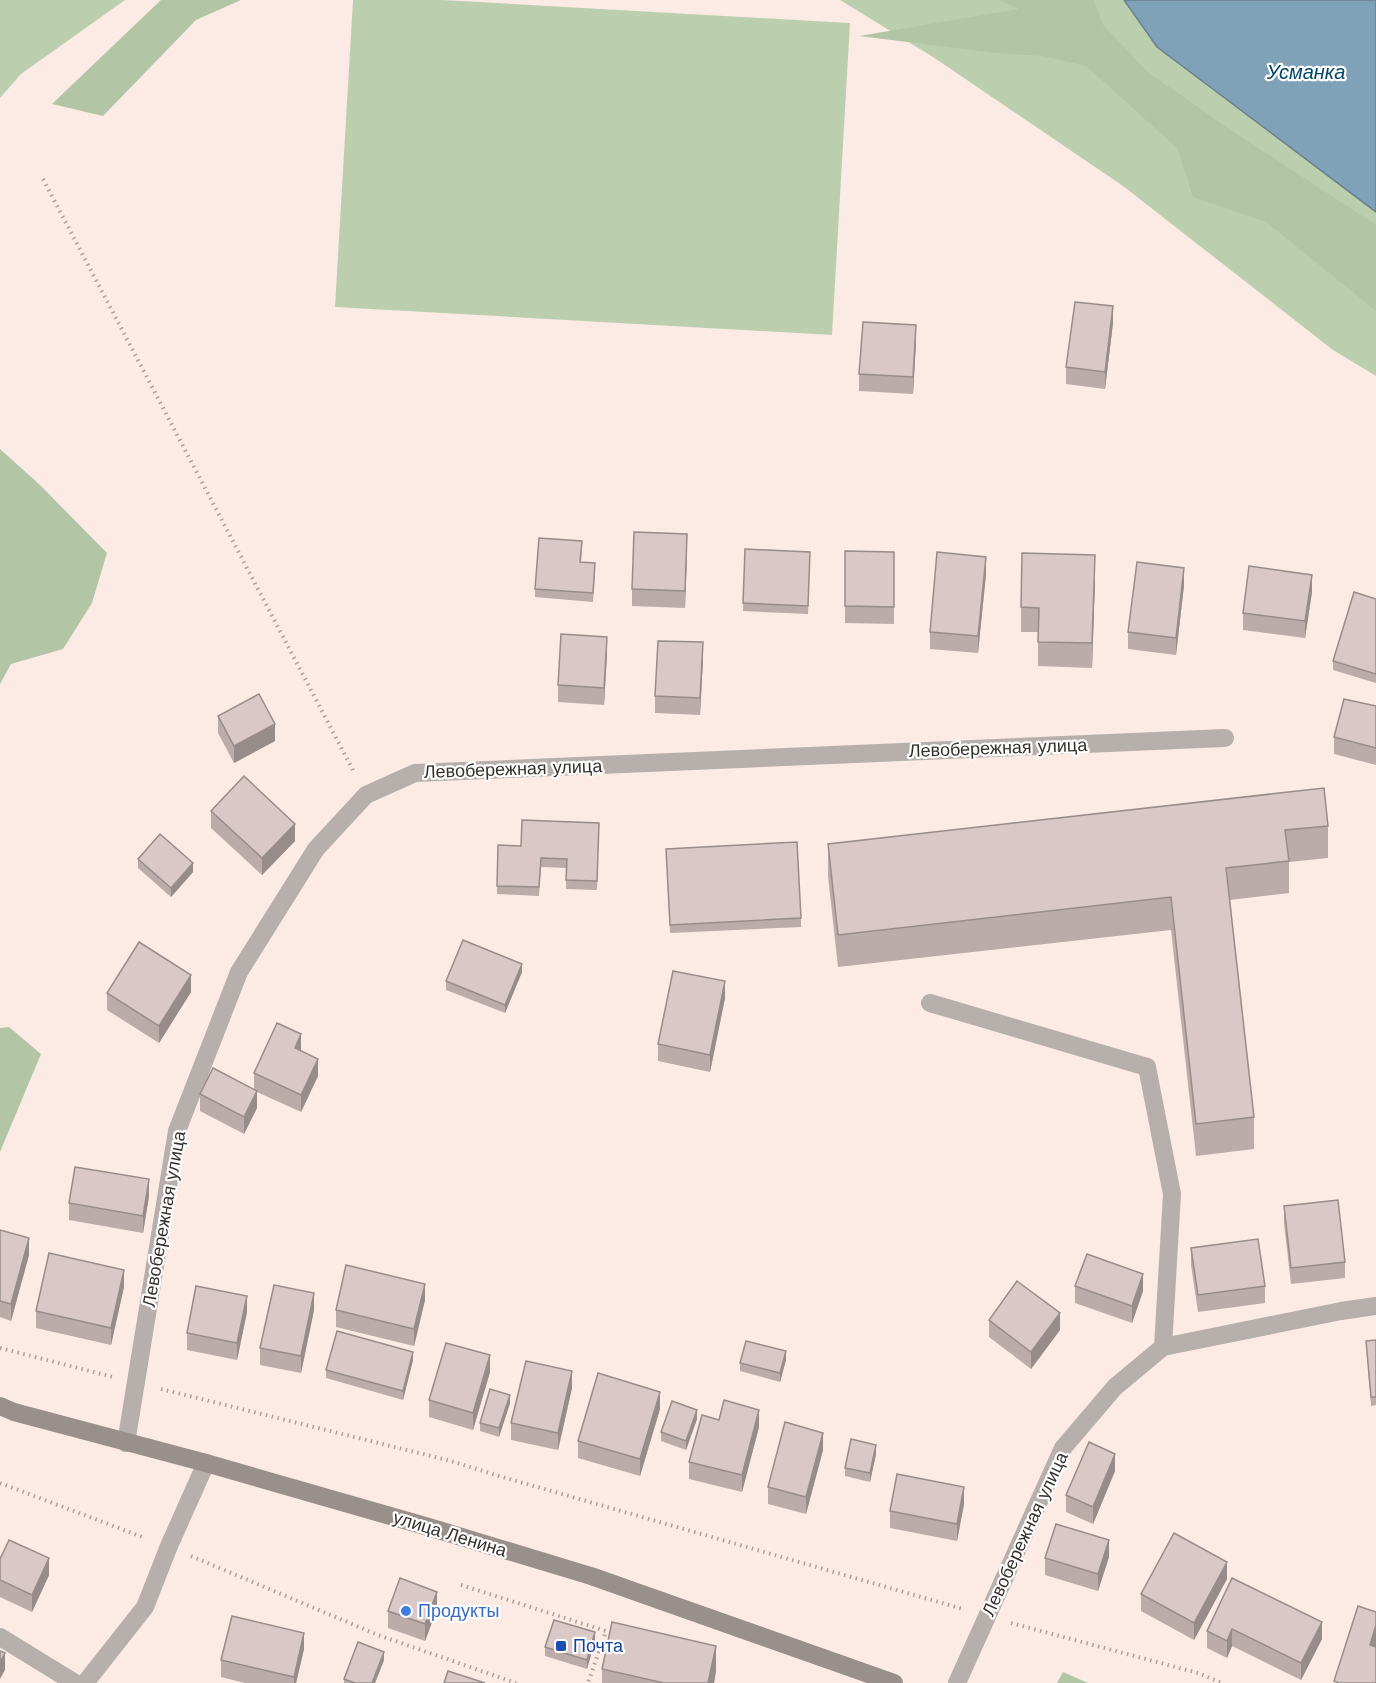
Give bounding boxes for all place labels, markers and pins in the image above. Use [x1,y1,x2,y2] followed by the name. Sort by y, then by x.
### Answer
[418,1600,499,1621] place label: Продукты
[399,1604,413,1618] marker: Продукты
[573,1635,624,1656] place label: Почта
[554,1639,568,1653] marker: Почта

